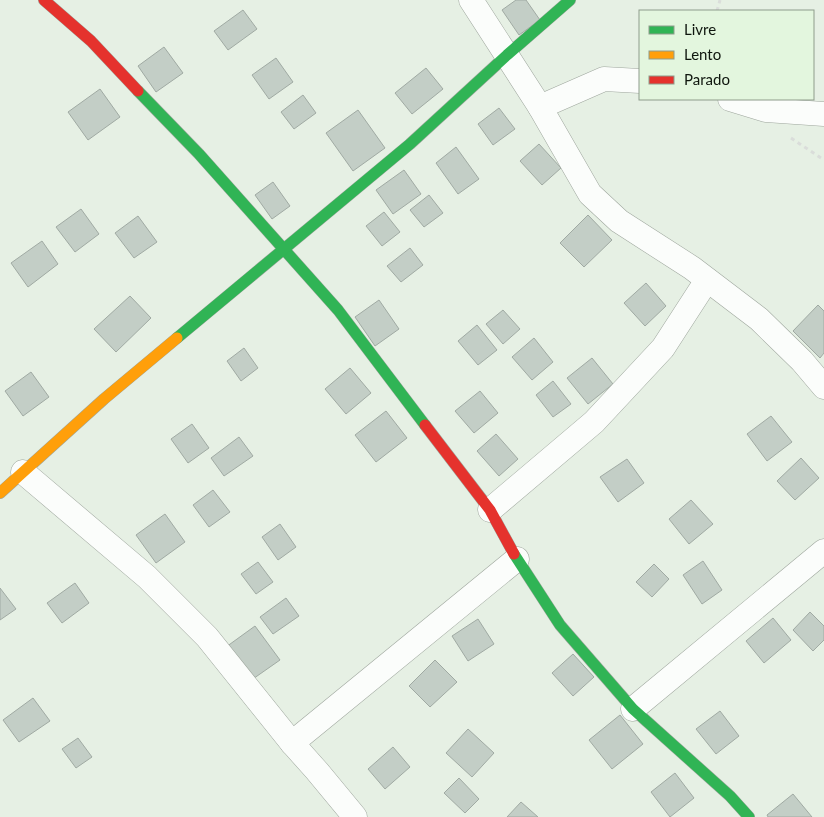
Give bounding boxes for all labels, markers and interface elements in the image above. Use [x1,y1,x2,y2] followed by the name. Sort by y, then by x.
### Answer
[639,10,814,100] legend
[684,20,716,38] text: Livre
[684,45,721,63] text: Lento
[684,70,730,88] text: Parado

